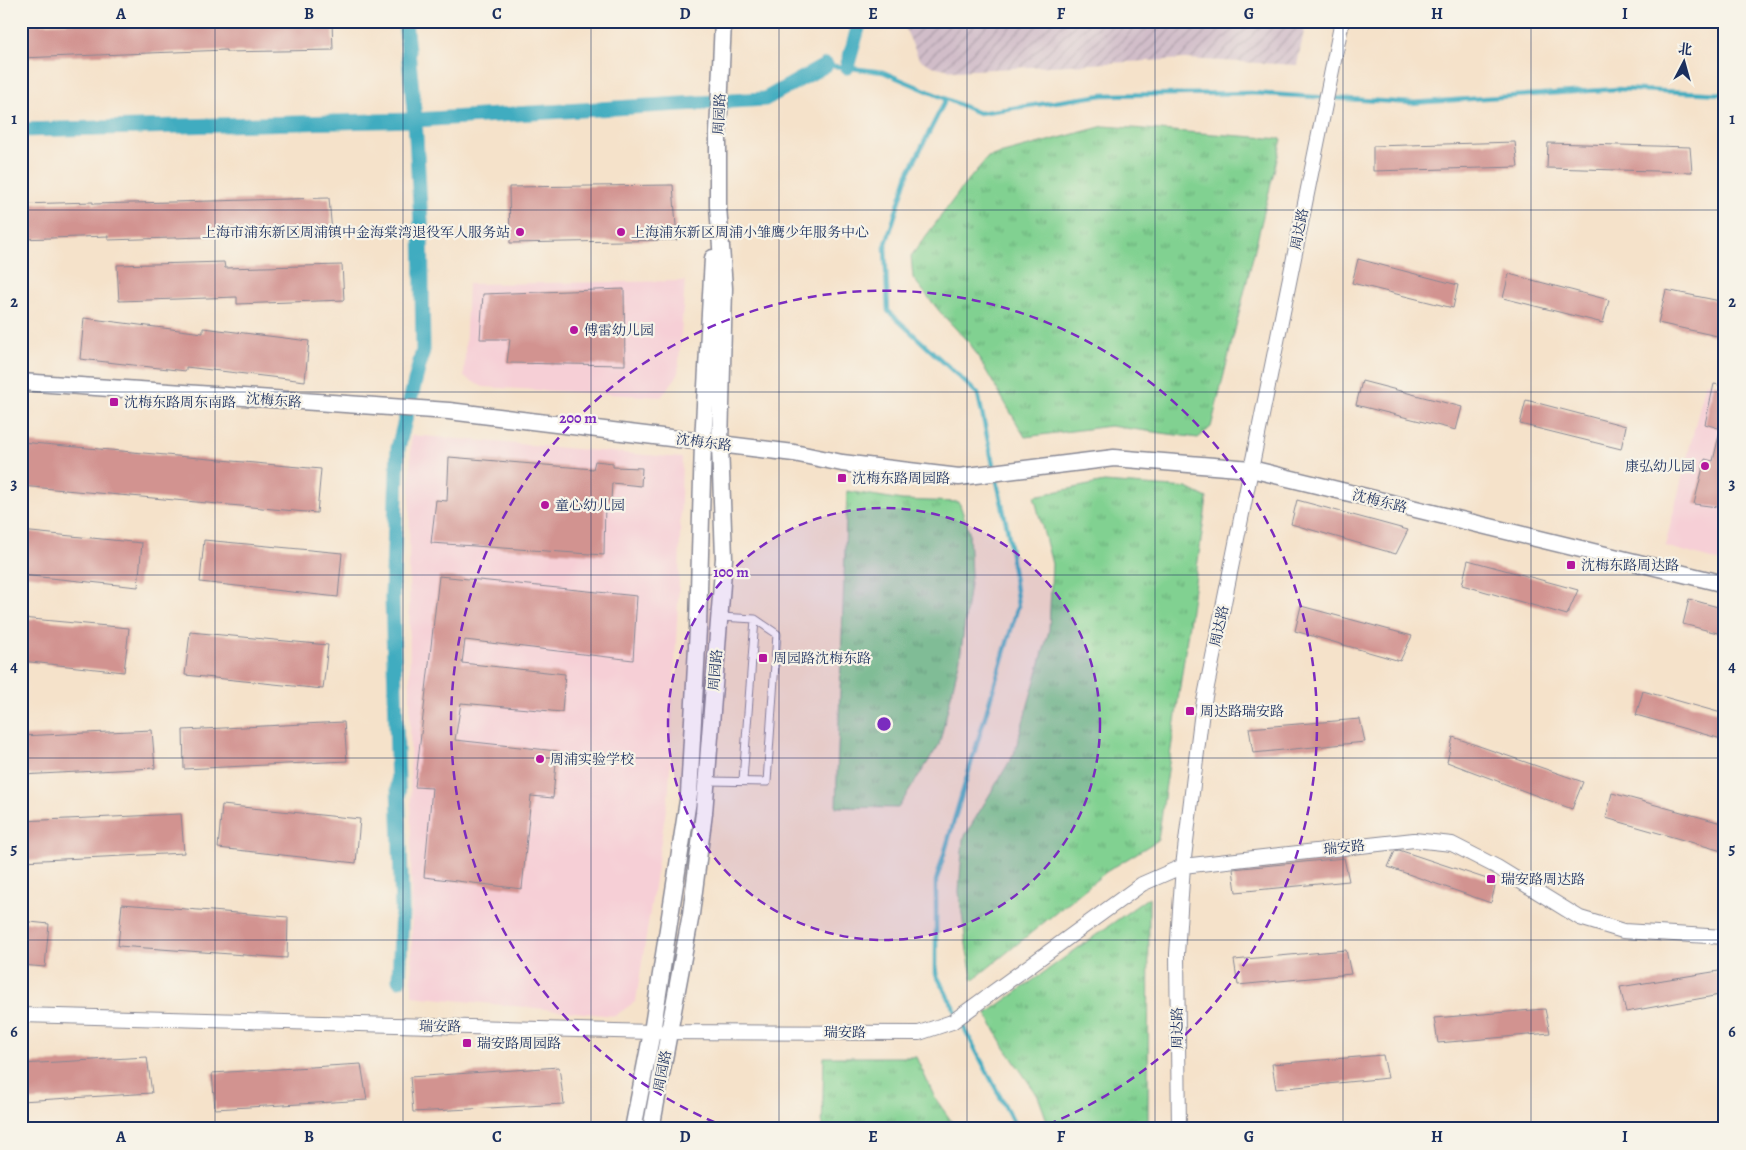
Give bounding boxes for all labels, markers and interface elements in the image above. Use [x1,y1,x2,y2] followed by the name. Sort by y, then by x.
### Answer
[115,3,127,25] text: A
[304,3,314,25] text: B
[492,3,502,25] text: C
[679,3,691,25] text: D
[868,3,878,25] text: E
[1057,3,1066,25] text: F
[1244,3,1254,25] text: G
[1431,3,1443,25] text: H
[1622,3,1628,25] text: I
[1658,38,1708,88] north arrow
[1677,39,1693,60] text: 北
[709,93,730,135] street label: 周园路
[11,108,17,130] text: 1
[1729,108,1735,130] text: 1
[1286,207,1313,252] street label: 周达路
[202,223,510,242] place label: 上海市浦东新区周浦镇中金海棠湾退役军人服务站
[631,223,869,242] place label: 上海浦东新区周浦小雏鹰少年服务中心
[514,226,526,238] marker: 上海市浦东新区周浦镇中金海棠湾退役军人服务站
[615,226,627,238] marker: 上海浦东新区周浦小雏鹰少年服务中心
[10,291,18,313] text: 2
[1728,291,1736,313] text: 2
[584,321,654,340] place label: 傅雷幼儿园
[568,324,580,336] marker: 傅雷幼儿园
[245,389,303,412] street label: 沈梅东路
[124,393,236,412] place label: 沈梅东路周东南路
[108,396,120,408] marker: 沈梅东路周东南路
[559,408,597,428] text: 200 m
[675,430,733,455] street label: 沈梅东路
[1625,457,1695,476] place label: 康弘幼儿园
[1699,460,1711,472] marker: 康弘幼儿园
[852,469,950,488] place label: 沈梅东路周园路
[836,472,848,484] marker: 沈梅东路周园路
[11,473,18,495] text: 3
[1729,473,1736,495] text: 3
[1350,485,1409,517] street label: 沈梅东路
[555,496,625,515] place label: 童心幼儿园
[539,499,551,511] marker: 童心幼儿园
[1581,556,1679,575] place label: 沈梅东路周达路
[1565,559,1577,571] marker: 沈梅东路周达路
[713,562,749,582] text: 100 m
[1206,604,1233,649] street label: 周达路
[704,648,727,692] street label: 周园路
[773,649,871,668] place label: 周园路沈梅东路
[757,652,769,664] marker: 周园路沈梅东路
[10,656,18,678] text: 4
[1728,656,1736,678] text: 4
[1200,702,1284,721] place label: 周达路瑞安路
[1184,705,1196,717] marker: 周达路瑞安路
[875,715,893,733] centre of rings
[550,750,634,769] place label: 周浦实验学校
[534,753,546,765] marker: 周浦实验学校
[1322,836,1366,859] street label: 瑞安路
[11,838,18,860] text: 5
[1729,838,1736,860] text: 5
[1501,870,1585,889] place label: 瑞安路周达路
[1485,873,1497,885] marker: 瑞安路周达路
[1168,1007,1187,1049] street label: 周达路
[419,1017,461,1036] street label: 瑞安路
[10,1021,18,1043] text: 6
[1728,1021,1736,1043] text: 6
[824,1023,866,1042] street label: 瑞安路
[477,1034,561,1053] place label: 瑞安路周园路
[461,1037,473,1049] marker: 瑞安路周园路
[649,1049,676,1094] street label: 周园路
[115,1126,127,1148] text: A
[304,1126,314,1148] text: B
[492,1126,502,1148] text: C
[679,1126,691,1148] text: D
[868,1126,878,1148] text: E
[1057,1126,1066,1148] text: F
[1244,1126,1254,1148] text: G
[1431,1126,1443,1148] text: H
[1622,1126,1628,1148] text: I

